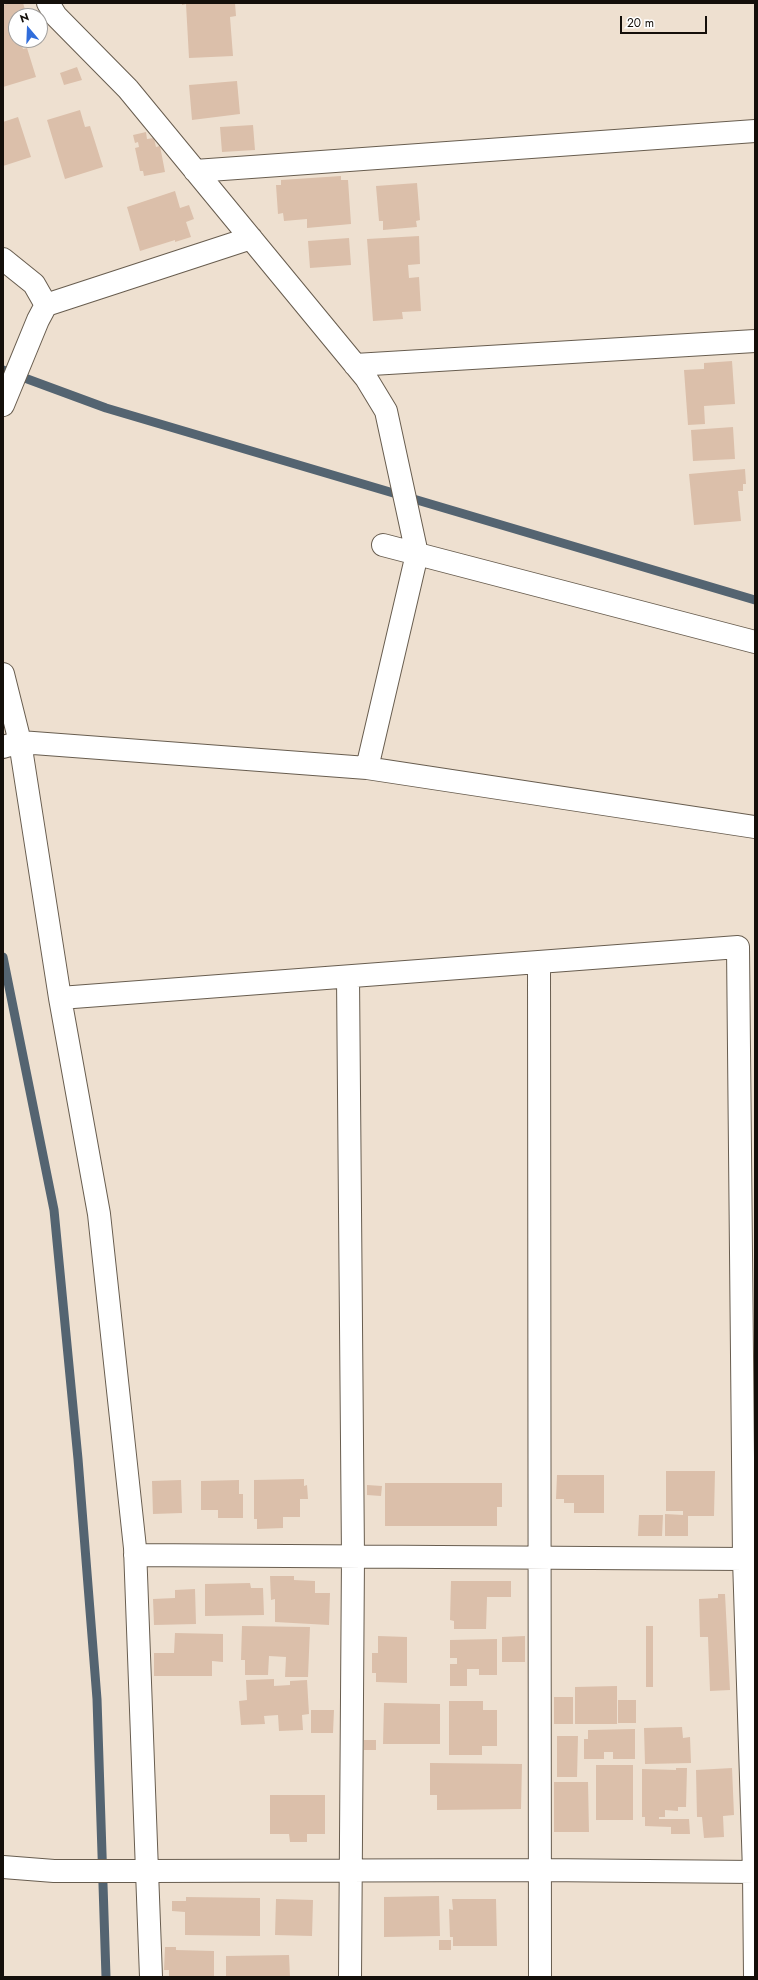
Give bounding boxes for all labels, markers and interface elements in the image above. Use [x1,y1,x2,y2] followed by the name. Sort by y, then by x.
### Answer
[8,8,48,48] north arrow
[622,8,709,34] scale bar
[18,9,31,27] text: N
[627,14,654,32] text: 20 m

